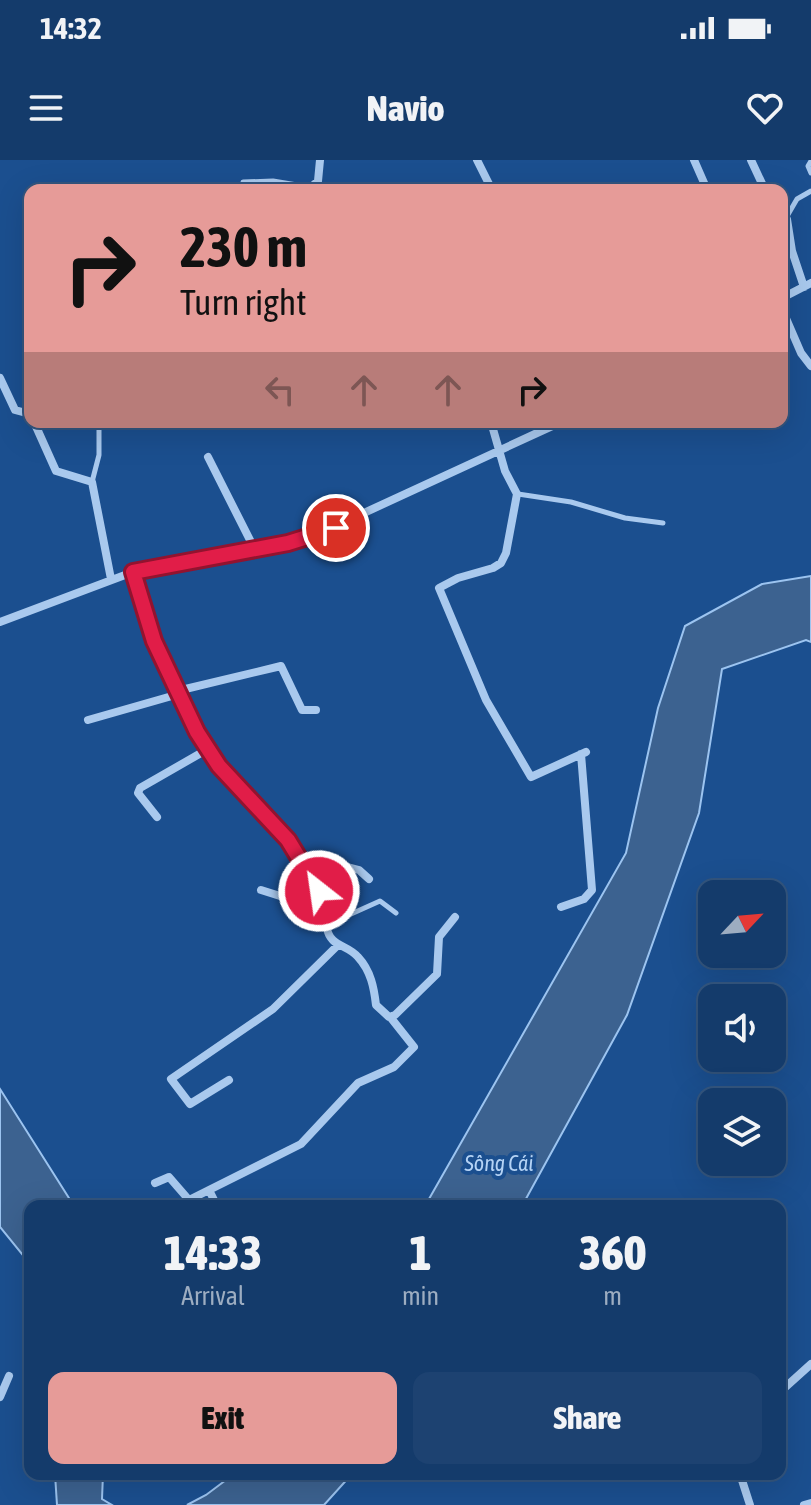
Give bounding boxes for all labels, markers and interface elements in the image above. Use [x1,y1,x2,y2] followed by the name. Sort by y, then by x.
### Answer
[40,11,102,45] text: 14:32
[24,86,68,130] icon: menu
[743,86,787,130] icon: heart
[366,87,445,129] text: Navio
[180,215,307,279] text: 230 m
[48,216,152,320] icon: right
[180,281,307,323] text: Turn right
[258,368,302,412] icon: left
[342,368,386,412] icon: ahead
[426,368,470,412] icon: ahead
[510,368,554,412] icon: right
[302,494,370,562] pin
[314,506,358,550] icon: arrive
[277,849,361,933] position arrow
[698,880,786,968] north arrow
[698,880,786,1176] map controls
[698,984,786,1072] button: sound
[698,1088,786,1176] button: layers
[464,1150,533,1176] water label: Sông Cái
[164,1225,262,1280] text: 14:33
[409,1225,432,1280] text: 1
[579,1225,646,1280] text: 360
[181,1281,245,1311] text: Arrival
[402,1281,439,1311] text: min
[603,1281,622,1311] text: m
[48,1372,397,1464] button: Exit
[413,1372,762,1464] button: Share

